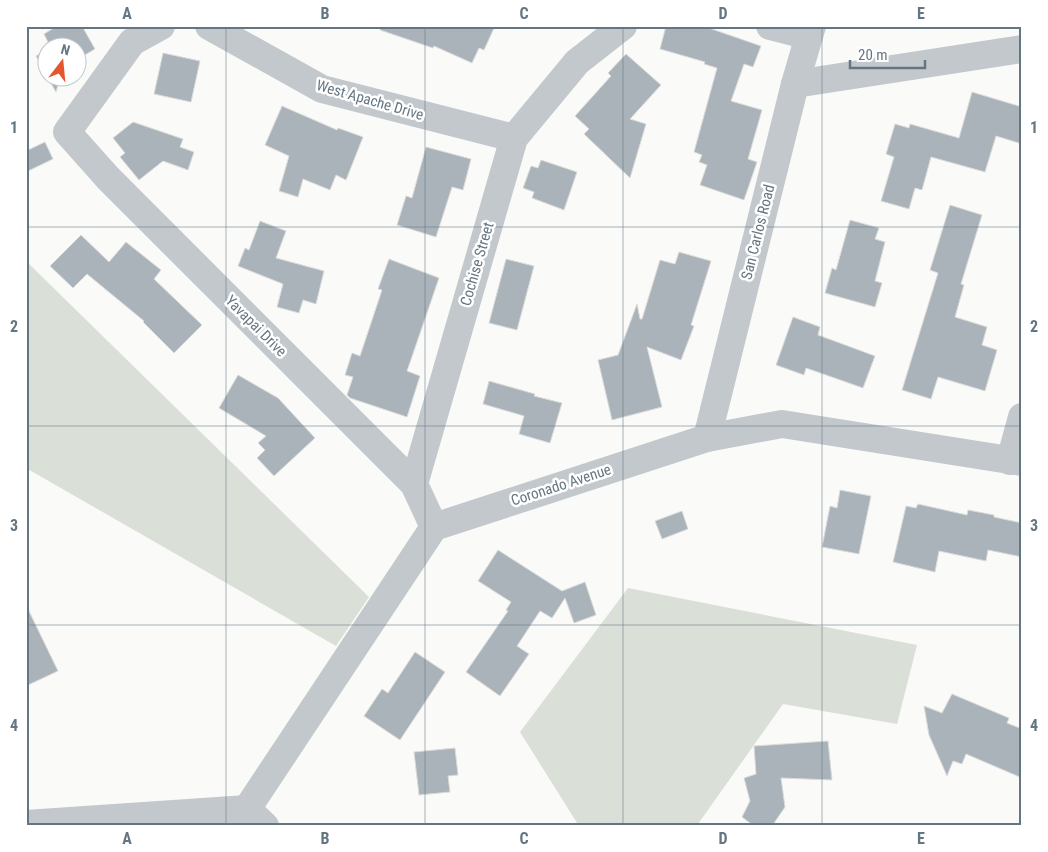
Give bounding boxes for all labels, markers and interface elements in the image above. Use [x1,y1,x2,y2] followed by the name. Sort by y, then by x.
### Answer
[122,4,132,23] text: A
[321,4,330,23] text: B
[519,4,529,23] text: C
[718,4,728,23] text: D
[917,4,925,23] text: E
[38,38,88,88] north arrow
[850,38,926,70] scale bar
[59,41,72,58] text: N
[858,46,888,64] text: 20 m
[314,76,426,124] street label: West Apache Drive
[10,118,18,137] text: 1
[1030,118,1038,137] text: 1
[737,183,779,281] street label: San Carlos Road
[456,220,498,308] street label: Cochise Street
[222,292,290,360] street label: Yavapai Drive
[10,317,18,336] text: 2
[1030,317,1038,336] text: 2
[509,460,613,510] street label: Coronado Avenue
[10,516,18,535] text: 3
[1030,516,1038,535] text: 3
[10,716,18,735] text: 4
[1030,716,1038,735] text: 4
[122,829,132,848] text: A
[321,829,330,848] text: B
[519,829,529,848] text: C
[718,829,728,848] text: D
[917,829,925,848] text: E

